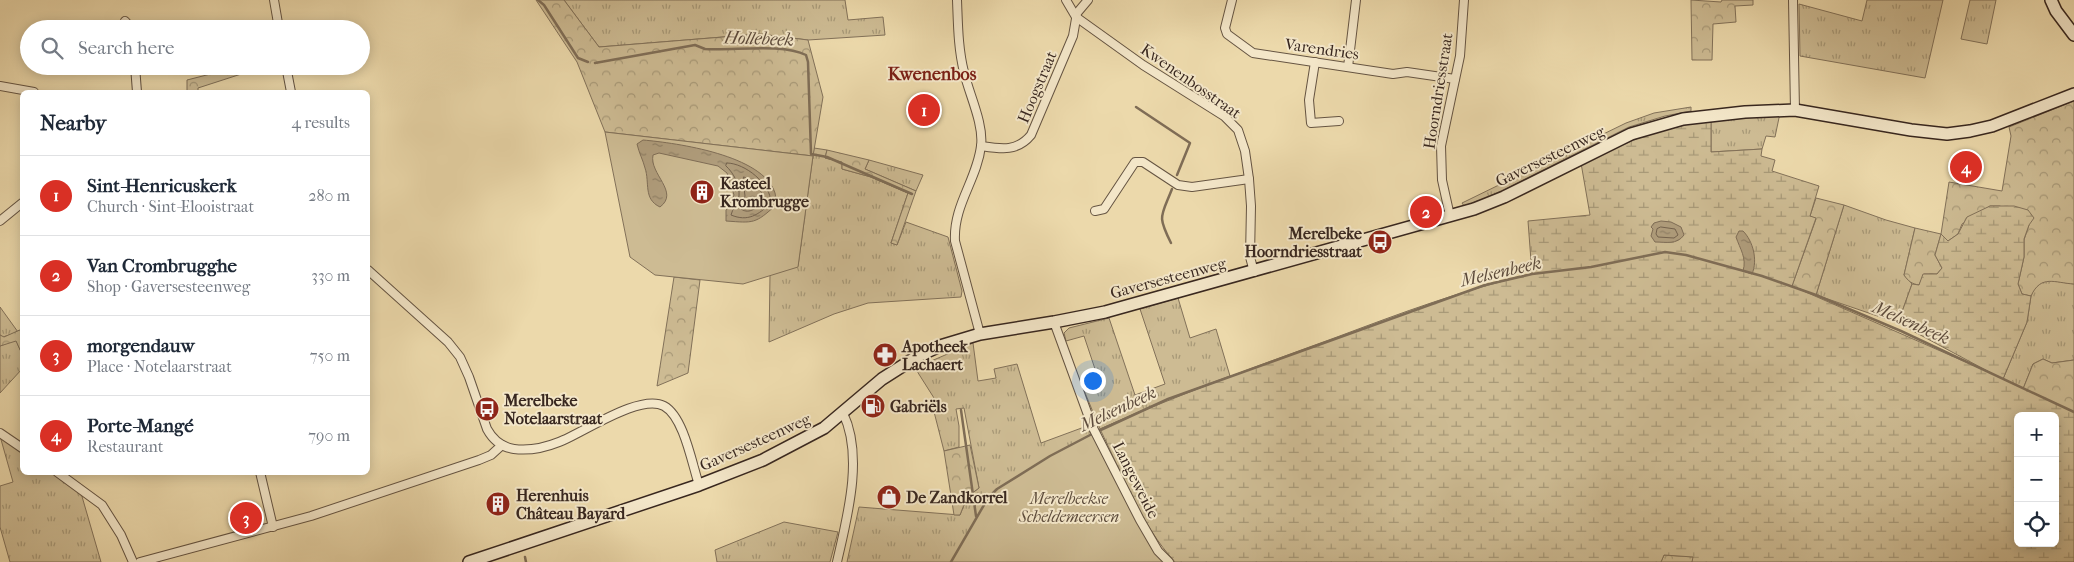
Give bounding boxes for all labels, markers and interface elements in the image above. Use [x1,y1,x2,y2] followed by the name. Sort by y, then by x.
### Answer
[20,20,370,75] search box
[723,27,794,51] water label: Hollebeek
[1419,31,1457,150] street label: Hoorndriesstraat
[38,34,66,62] icon: search
[1283,34,1360,64] street label: Varendries
[78,37,174,59] text: Search here
[1137,39,1245,123] street label: Kwenenbosstraat
[1013,48,1061,126] street label: Hoogstraat
[888,64,977,85] district label: Kwenenbos
[908,91,940,129] pin: 1
[40,111,106,135] text: Nearby
[292,113,350,132] text: 4 results
[1492,121,1608,191] street label: Gaversesteenweg
[1950,148,1982,186] pin: 4
[720,174,809,212] place label: Kasteel Krombrugge
[87,175,237,197] text: Sint-Henricuskerk
[689,179,715,205] building icon: Kasteel Krombrugge
[53,186,59,205] text: 1
[308,186,350,205] text: 280 m
[1410,193,1442,231] pin: 2
[87,197,254,216] text: Church · Sint-Elooistraat
[1245,224,1362,261] place label: Merelbeke Hoorndriesstraat
[1367,229,1393,255] bus stop icon: Merelbeke Hoorndriesstraat
[1108,253,1228,303] street label: Gaversesteenweg
[1457,253,1543,292] water label: Melsenbeek
[87,255,237,277] text: Van Crombrugghe
[52,266,60,285] text: 2
[311,266,350,285] text: 330 m
[87,277,250,296] text: Shop · Gaversesteenweg
[1867,296,1953,349] water label: Melsenbeek
[87,335,195,357] text: morgendauw
[901,337,968,374] place label: Apotheek Lachaert
[872,342,898,368] pharmacy icon: Apotheek Lachaert
[53,346,59,365] text: 3
[310,346,350,365] text: 750 m
[87,357,232,376] text: Place · Notelaarstraat
[1080,368,1106,394] your location
[1074,382,1160,437] water label: Melsenbeek
[503,391,603,428] place label: Merelbeke Notelaarstraat
[860,393,886,419] fuel station icon: Gabriëls
[474,396,500,422] bus stop icon: Merelbeke Notelaarstraat
[890,397,947,416] place label: Gabriëls
[697,409,814,475] street label: Gaversesteenweg
[2014,412,2059,547] map controls
[2014,412,2059,457] button: +
[87,415,194,437] text: Porte-Mangé
[51,426,61,445] text: 4
[308,426,350,445] text: 790 m
[87,437,163,456] text: Restaurant
[1109,439,1163,522] street label: Langeweide
[2014,457,2059,502] button: −
[876,484,902,510] shop icon: De Zandkorrel
[516,486,626,524] place label: Herenhuis Château Bayard
[906,488,1008,507] place label: De Zandkorrel
[1018,489,1119,526] park label: Merelbeekse Scheldemeersen
[485,491,511,517] building icon: Herenhuis Château Bayard
[230,499,262,537] pin: 3
[2014,502,2059,547] button: locate

